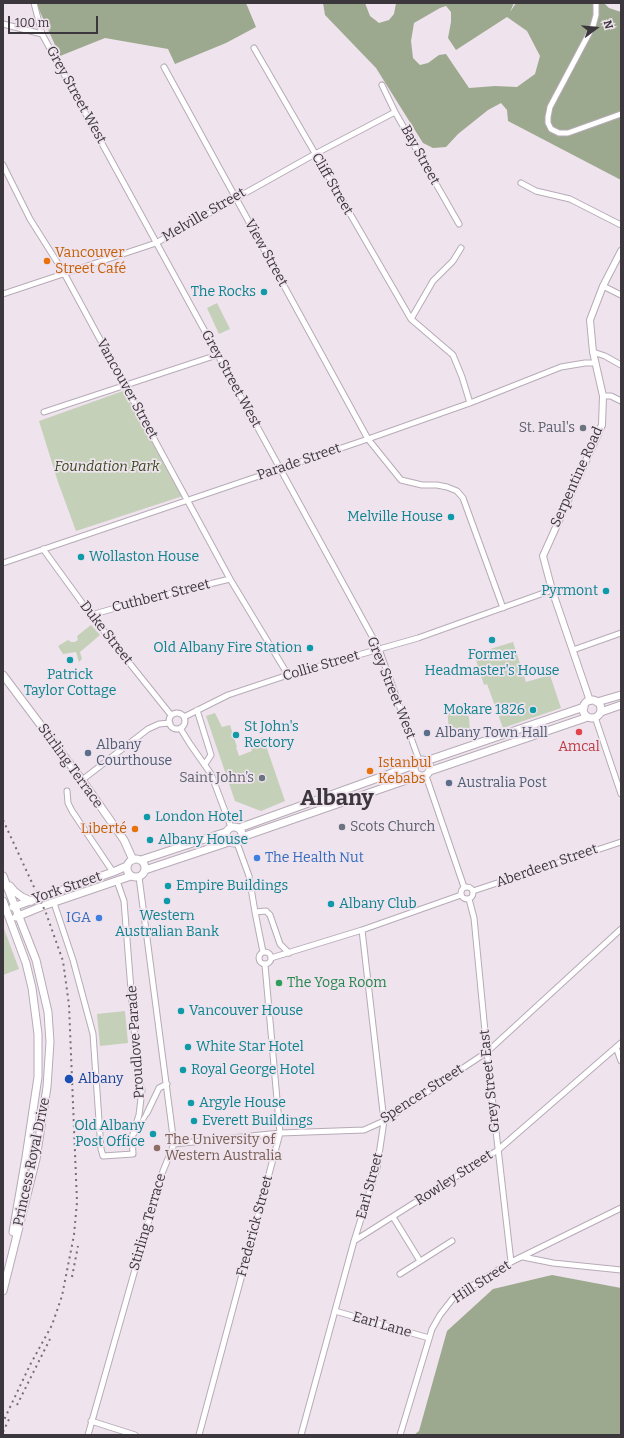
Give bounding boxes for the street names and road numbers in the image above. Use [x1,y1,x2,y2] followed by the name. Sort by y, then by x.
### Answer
[42,43,110,147] street label: Grey Street West
[397,122,443,188] street label: Bay Street
[308,150,356,218] street label: Cliff Street
[159,184,249,246] street label: Melville Street
[241,216,291,290] street label: View Street
[197,327,265,431] street label: Grey Street West
[93,336,161,442] street label: Vancouver Street
[547,424,607,530] street label: Serpentine Road
[255,440,343,484] street label: Parade Street
[110,576,212,616] street label: Cuthbert Street
[76,598,136,668] street label: Duke Street
[363,634,419,742] street label: Grey Street West
[281,647,361,685] street label: Collie Street
[34,721,106,811] street label: Stirling Terrace
[494,841,600,891] street label: Aberdeen Street
[30,868,104,908] street label: York Street
[124,985,148,1099] street label: Proudlove Parade
[476,1028,504,1134] street label: Grey Street East
[377,1061,467,1127] street label: Spencer Street
[10,1096,54,1228] street label: Princess Royal Drive
[412,1147,496,1209] street label: Rowley Street
[353,1151,387,1221] street label: Earl Street
[126,1172,170,1272] street label: Stirling Terrace
[233,1173,277,1279] street label: Frederick Street
[450,1257,514,1307] street label: Hill Street
[351,1309,413,1341] street label: Earl Lane

